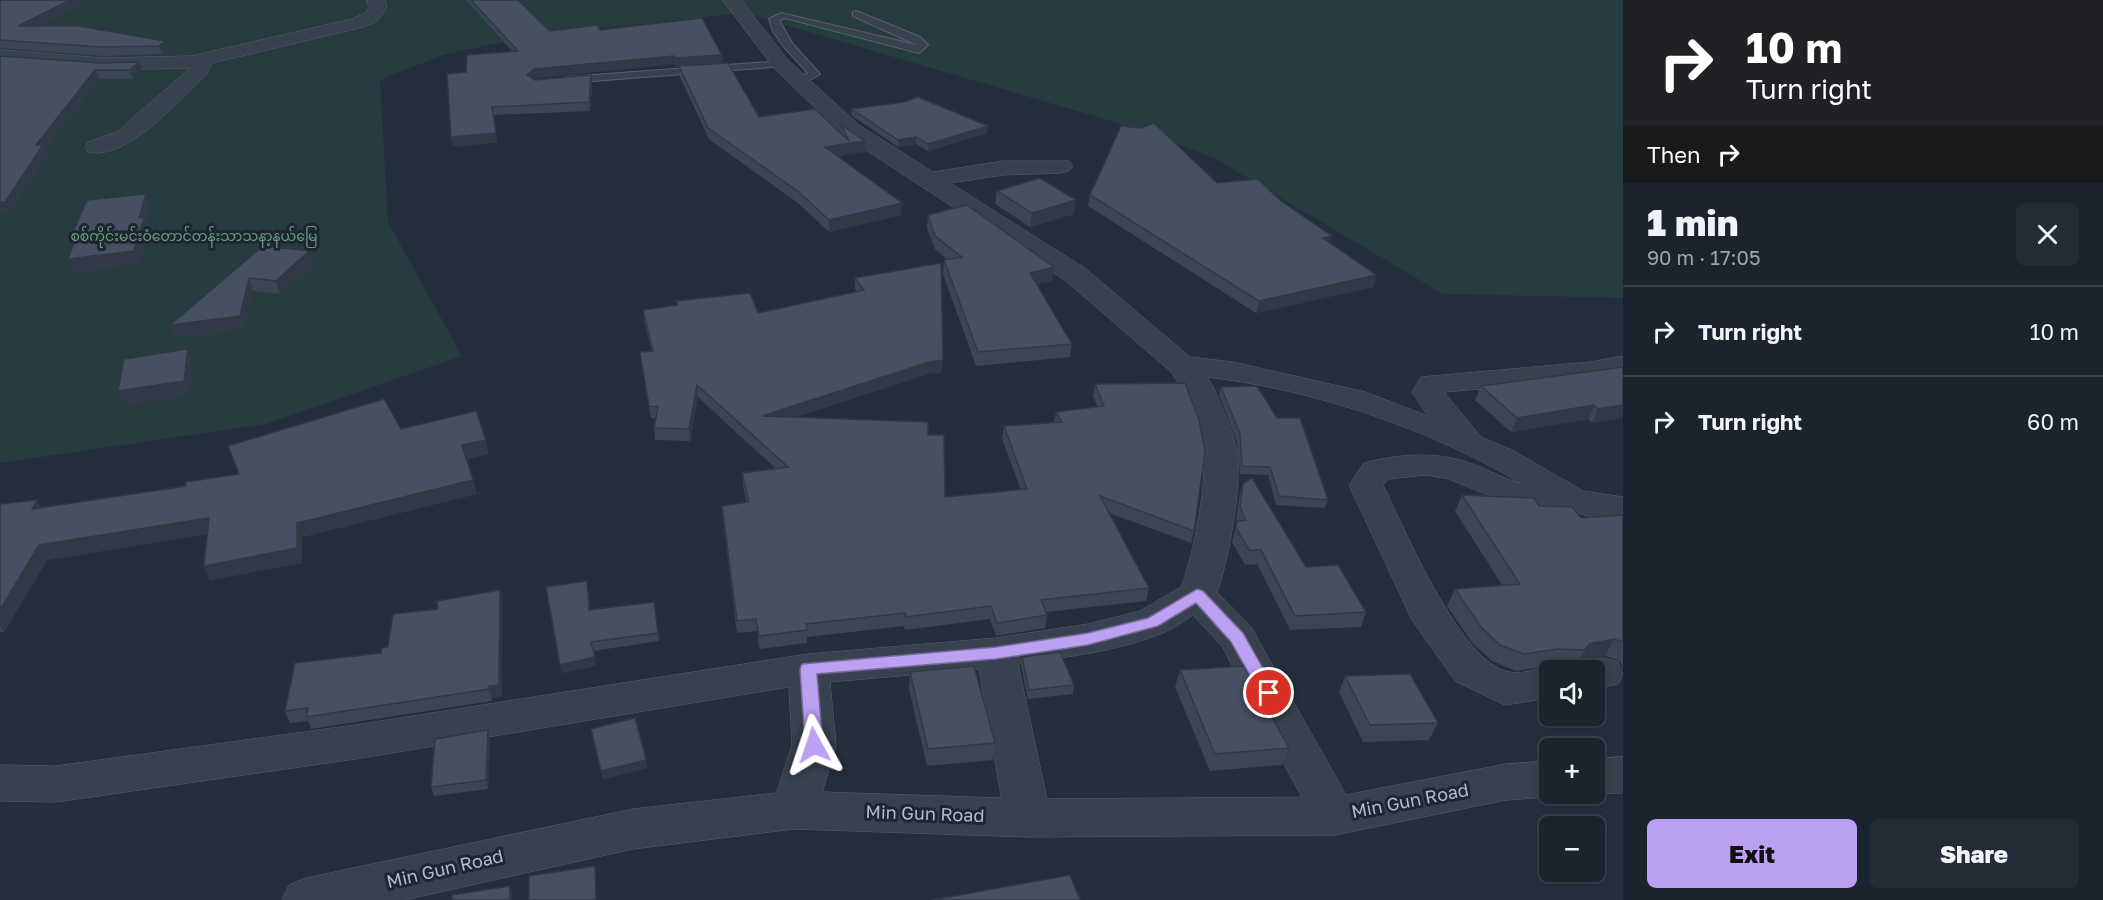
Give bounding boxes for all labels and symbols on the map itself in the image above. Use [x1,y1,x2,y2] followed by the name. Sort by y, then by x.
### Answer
[70,226,318,248] park label: စစ်ကိုင်းမင်းဝံတောင်တန်းသာသနာ့နယ်မြေ
[1243,667,1294,718] pin
[782,713,846,777] position arrow
[1349,778,1470,822] street label: Min Gun Road
[865,800,985,826] street label: Min Gun Road
[384,844,505,892] street label: Min Gun Road

